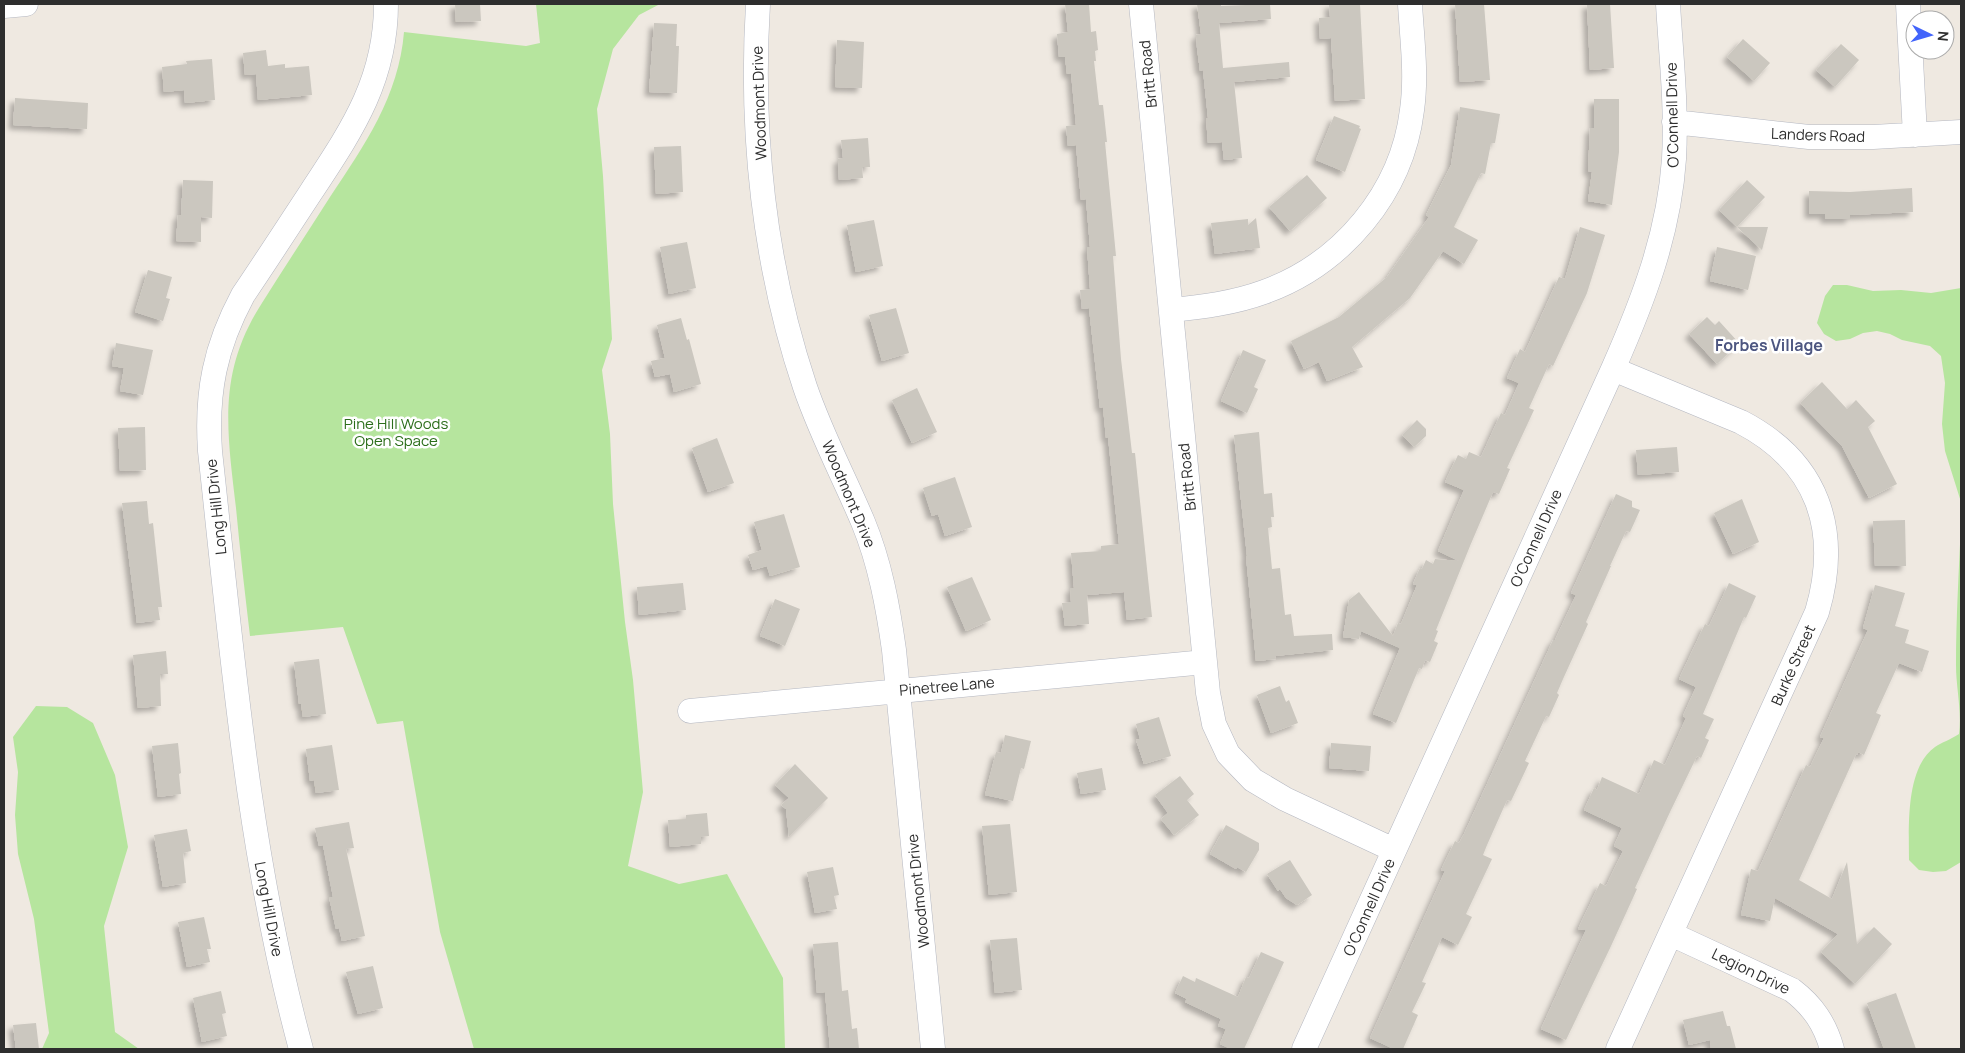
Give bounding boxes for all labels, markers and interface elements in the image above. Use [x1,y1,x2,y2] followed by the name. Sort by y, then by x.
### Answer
[1905,10,1955,60] north arrow
[1934,30,1953,42] text: N
[1134,39,1162,109] street label: Britt Road
[747,45,771,160] street label: Woodmont Drive
[1661,62,1683,168] street label: O'Connell Drive
[1771,123,1865,147] street label: Landers Road
[1715,334,1823,356] district label: Forbes Village
[344,413,448,451] park label: Pine Hill Woods Open Space
[817,437,881,551] street label: Woodmont Drive
[1173,442,1201,512] street label: Britt Road
[201,458,231,556] street label: Long Hill Drive
[1505,485,1567,590] street label: O'Connell Drive
[1766,621,1820,709] street label: Burke Street
[898,671,996,701] street label: Pinetree Lane
[902,833,934,949] street label: Woodmont Drive
[1338,854,1400,959] street label: O'Connell Drive
[250,860,289,958] street label: Long Hill Drive
[1708,943,1794,999] street label: Legion Drive

